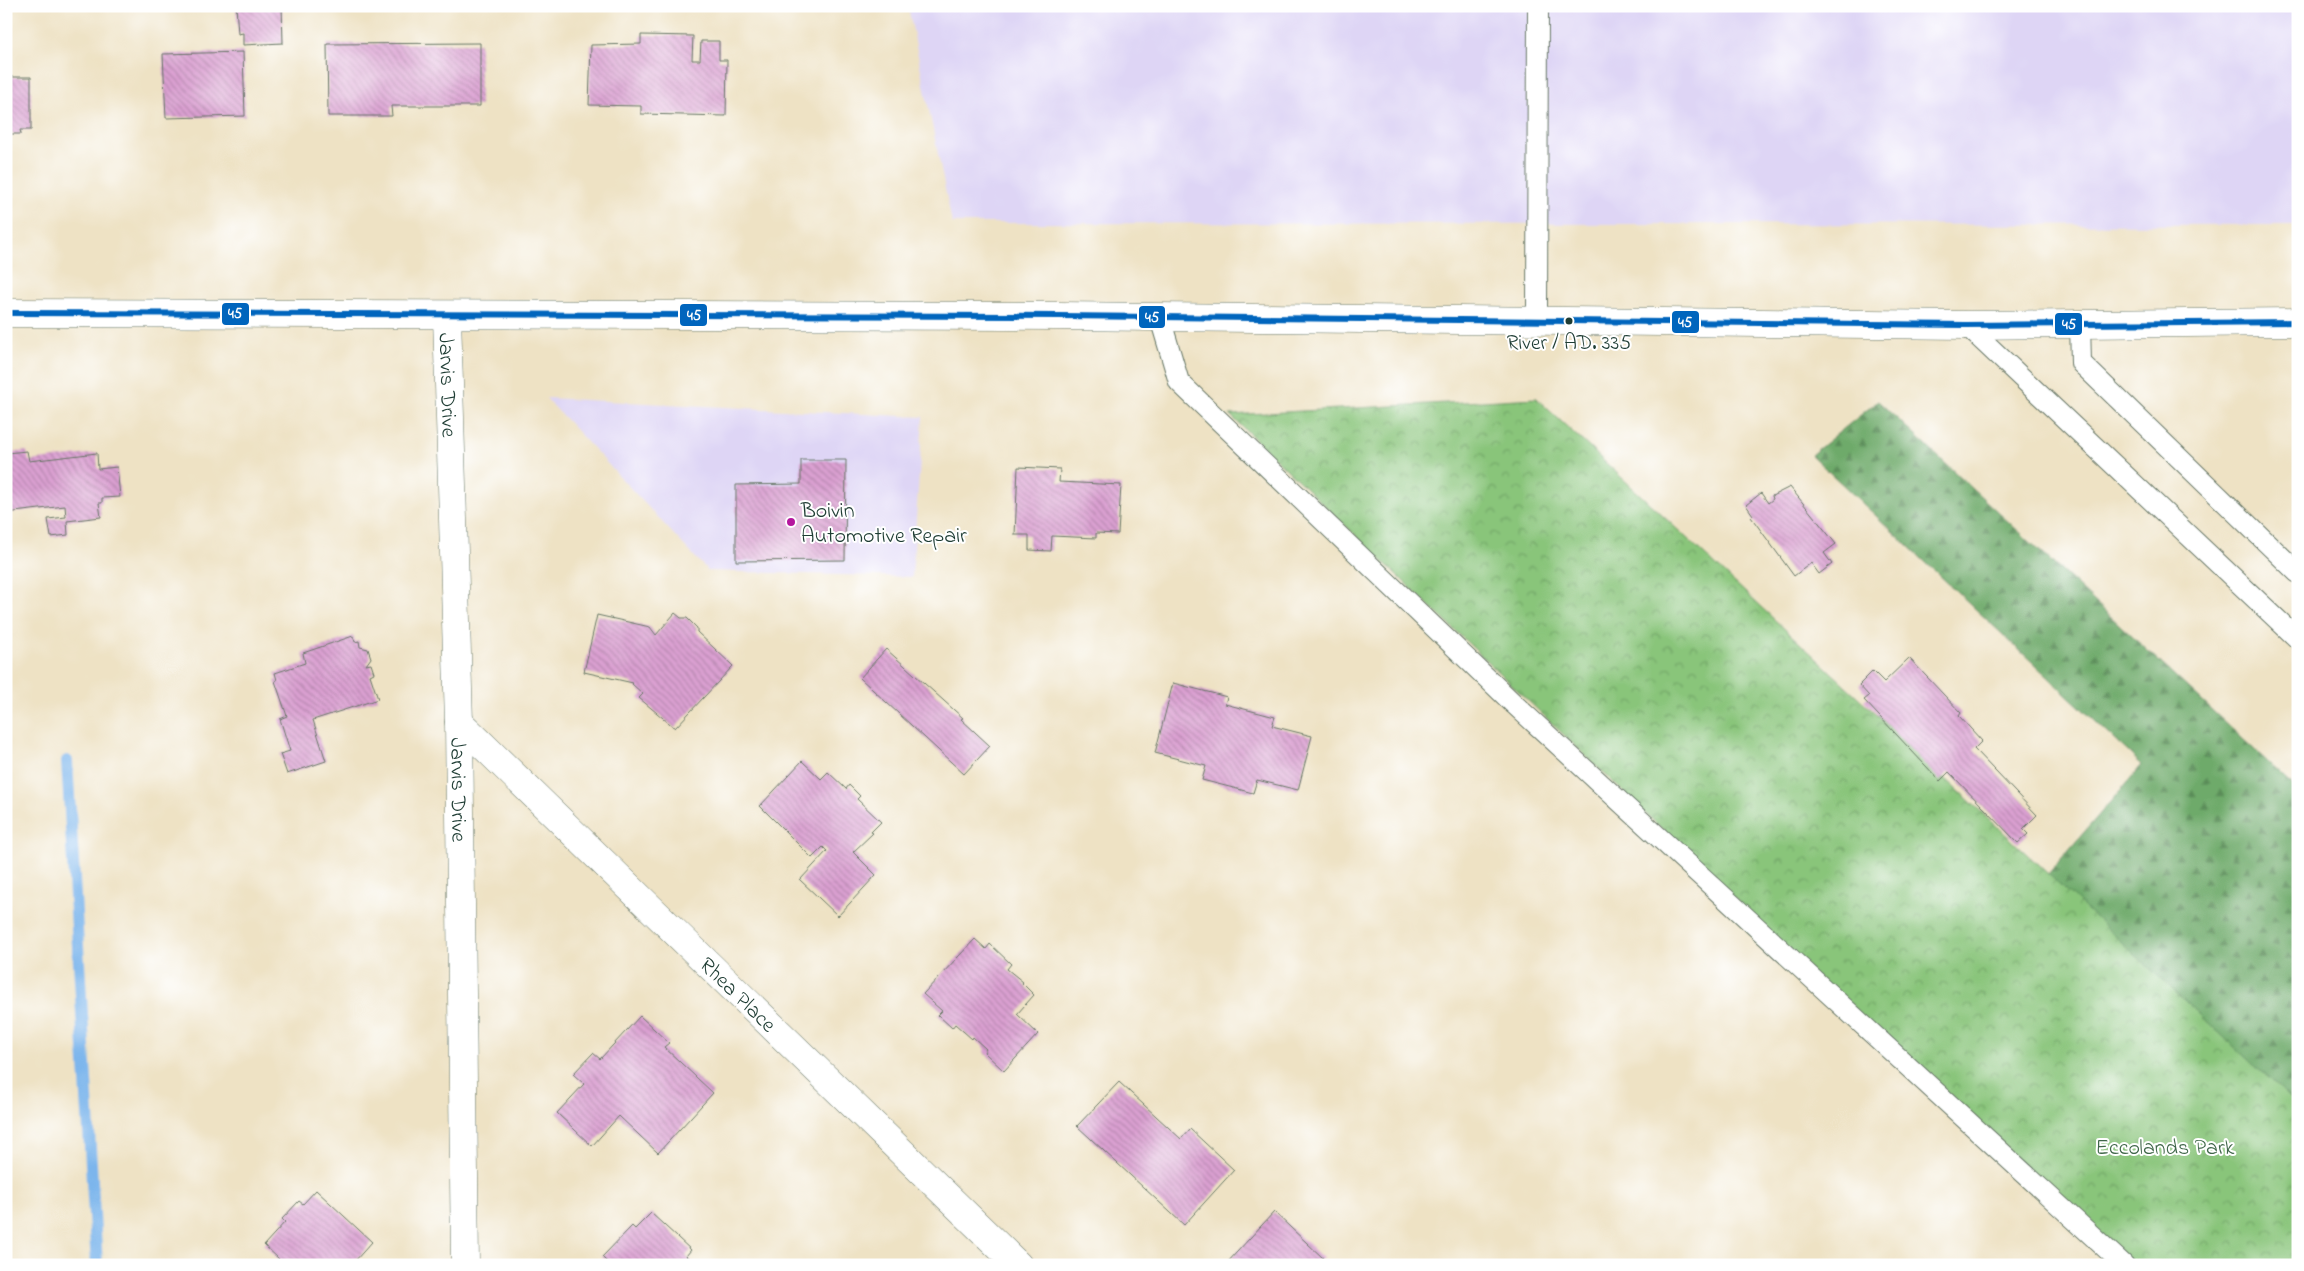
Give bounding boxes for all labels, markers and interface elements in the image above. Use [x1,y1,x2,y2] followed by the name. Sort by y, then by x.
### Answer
[221,302,250,326] line badge: 45
[679,303,708,327] line badge: 45
[227,304,242,325] text: 45
[1138,305,1166,329] line badge: 45
[686,306,701,327] text: 45
[1144,308,1159,329] text: 45
[1671,310,1700,334] line badge: 45
[2054,312,2083,336] line badge: 45
[1677,313,1692,334] text: 45
[2061,315,2076,336] text: 45
[1564,316,1574,326] marker: River / AD. 335
[1507,329,1631,359] place label: River / AD. 335
[429,332,464,438] street label: Jarvis Drive
[800,496,967,553] place label: Boivin Automotive Repair
[785,516,797,528] marker: Boivin Automotive Repair
[440,737,473,842] street label: Jarvis Drive
[691,951,783,1041] street label: Rhea Place
[2096,1133,2235,1165] park label: Eccolands Park

